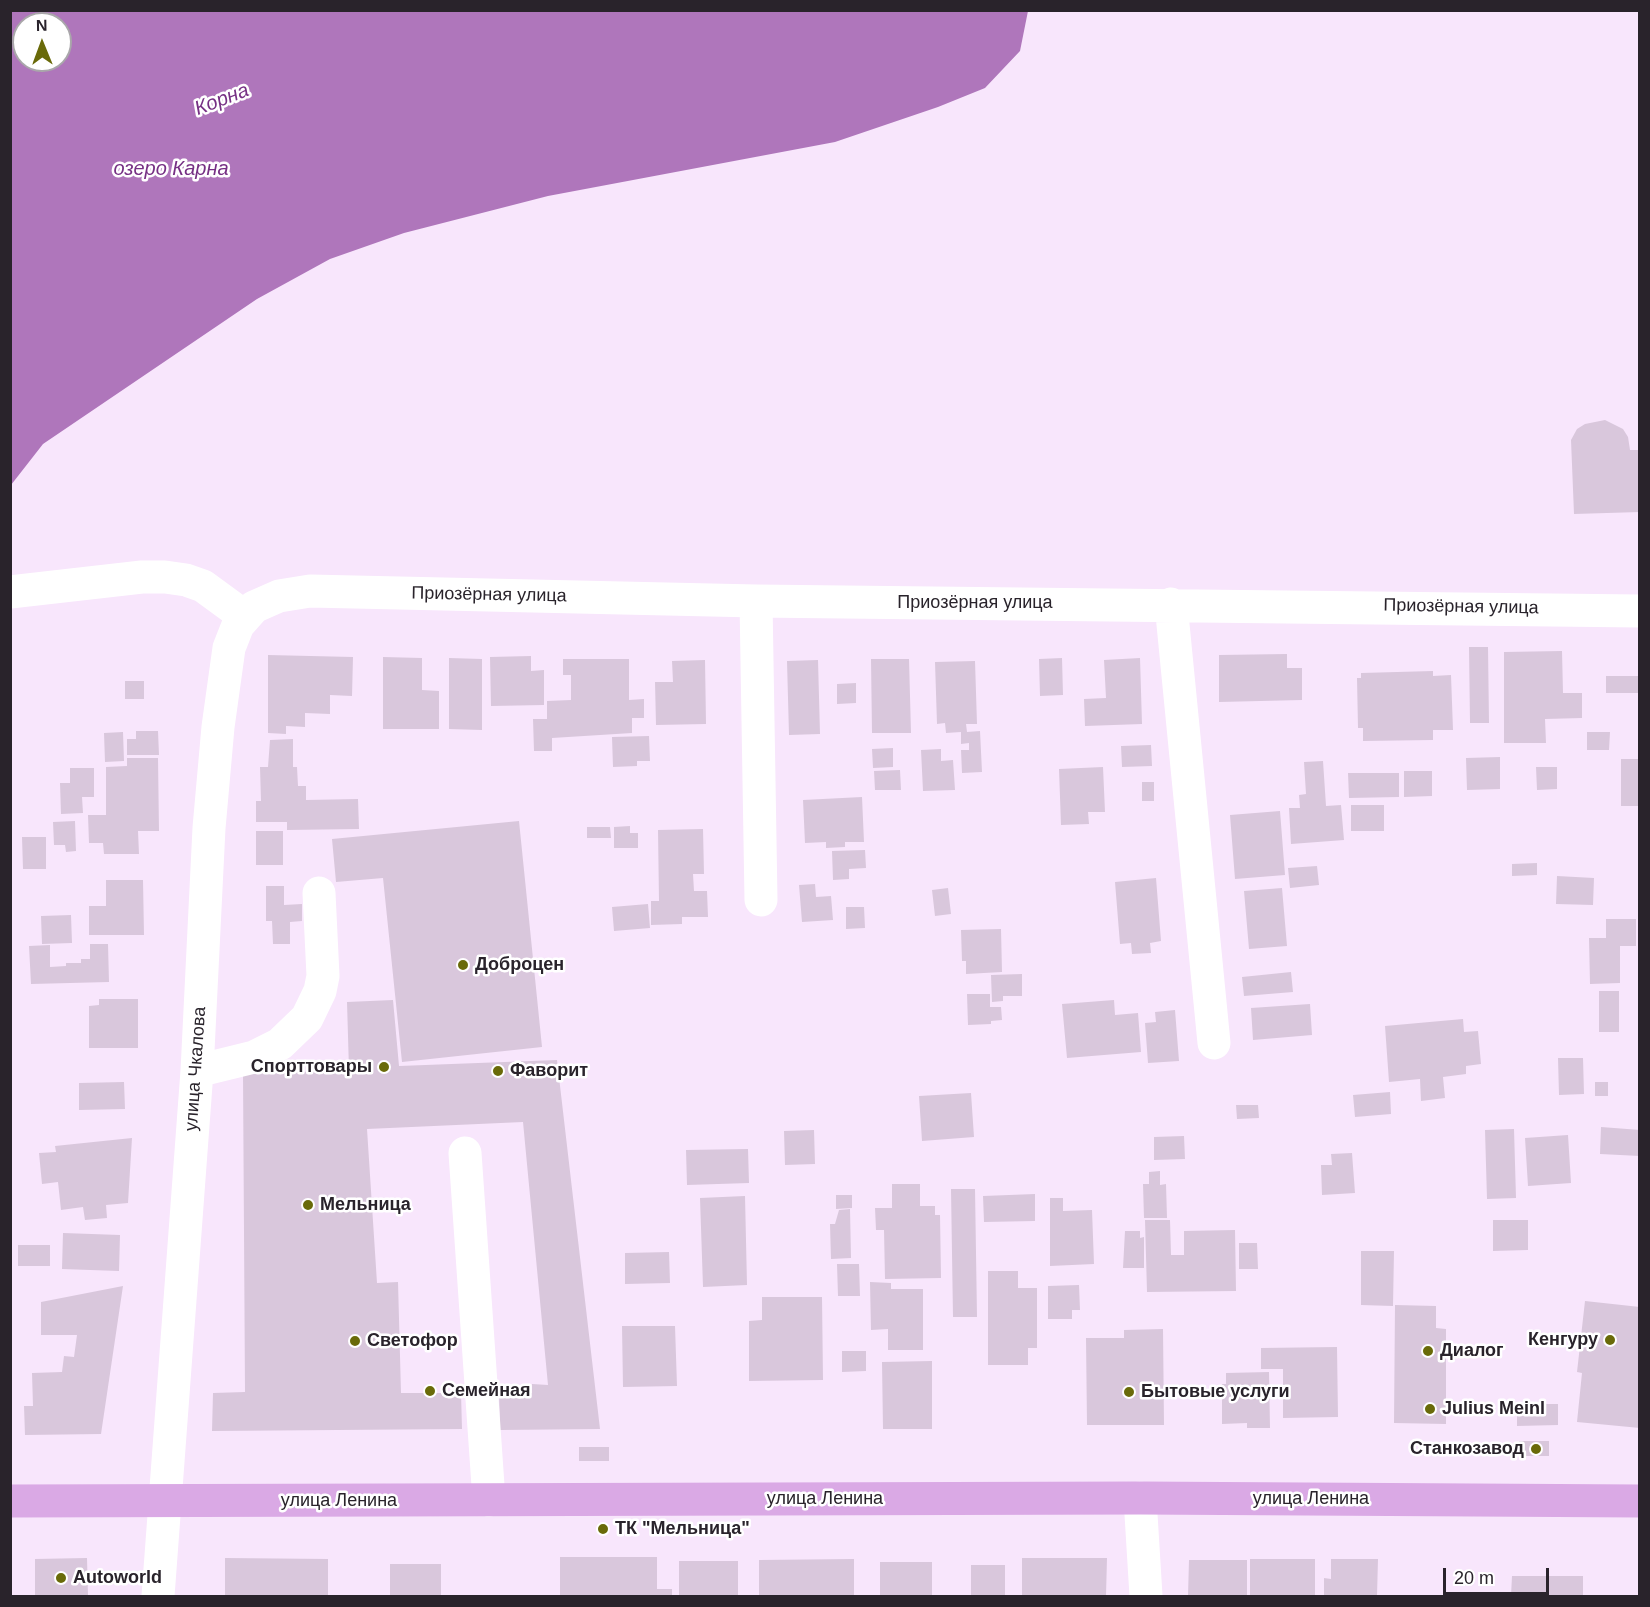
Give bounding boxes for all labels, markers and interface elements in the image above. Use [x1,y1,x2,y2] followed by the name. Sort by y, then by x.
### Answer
[12,12,72,72] north arrow
[36,17,48,34] text: N
[191,79,253,121] water label: Корна
[113,157,229,181] water label: озеро Карна
[411,583,567,607] street label: Приозёрная улица
[897,592,1053,614] street label: Приозёрная улица
[1383,595,1539,619] street label: Приозёрная улица
[475,954,564,976] place label: Доброцен
[456,958,470,972] marker: Доброцен
[181,1006,211,1132] street label: улица Чкалова
[251,1056,372,1078] place label: Спорттовары
[377,1060,391,1074] marker: Спорттовары
[510,1060,588,1082] place label: Фаворит
[491,1064,505,1078] marker: Фаворит
[320,1194,411,1216] place label: Мельница
[301,1198,315,1212] marker: Мельница
[1528,1329,1598,1351] place label: Кенгуру
[367,1330,458,1352] place label: Светофор
[1603,1333,1617,1347] marker: Кенгуру
[348,1334,362,1348] marker: Светофор
[1440,1340,1504,1362] place label: Диалог
[1421,1344,1435,1358] marker: Диалог
[442,1380,531,1402] place label: Семейная
[1141,1381,1290,1403] place label: Бытовые услуги
[423,1384,437,1398] marker: Семейная
[1122,1385,1136,1399] marker: Бытовые услуги
[1442,1398,1545,1420] place label: Julius Meinl
[1423,1402,1437,1416] marker: Julius Meinl
[1410,1438,1524,1460] place label: Станкозавод
[1529,1442,1543,1456] marker: Станкозавод
[767,1488,883,1510] street label: улица Ленина
[1253,1488,1369,1510] street label: улица Ленина
[281,1490,397,1512] street label: улица Ленина
[615,1518,750,1540] place label: ТК "Мельница"
[596,1522,610,1536] marker: ТК "Мельница"
[1446,1556,1552,1594] scale bar
[73,1567,162,1589] place label: Autoworld
[1454,1568,1494,1588] text: 20 m
[54,1571,68,1585] marker: Autoworld

